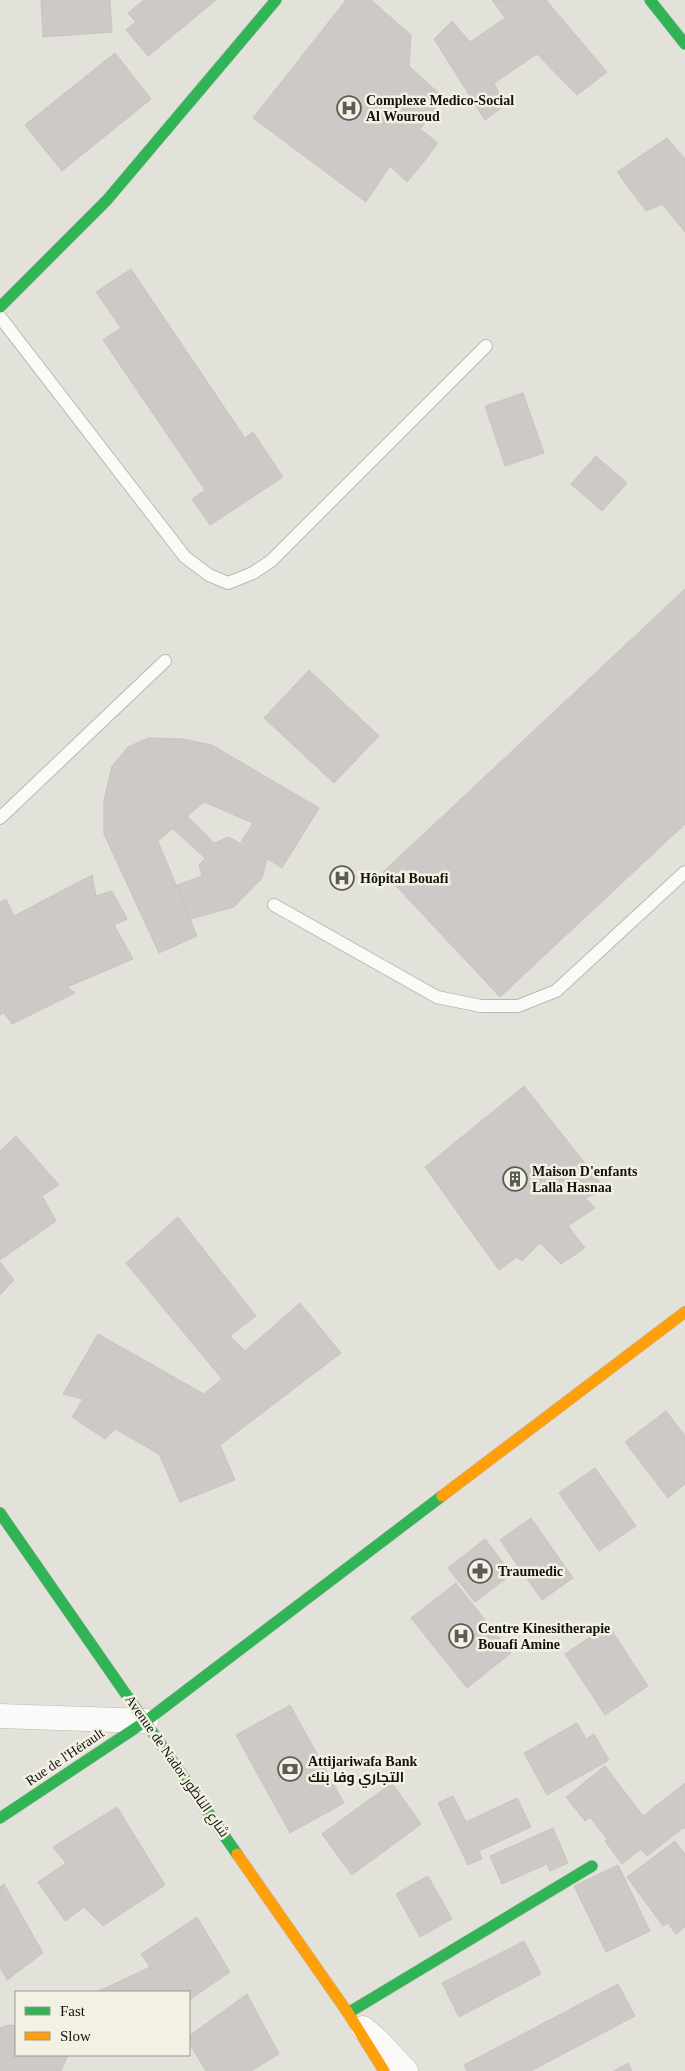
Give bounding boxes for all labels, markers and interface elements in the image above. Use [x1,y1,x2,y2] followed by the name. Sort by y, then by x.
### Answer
[366,93,514,124] place label: Complexe Medico-Social Al Wouroud
[336,95,362,121] hospital icon: Complexe Medico-Social Al Wouroud
[329,865,355,891] hospital icon: Hôpital Bouafi
[360,871,448,886] place label: Hôpital Bouafi
[532,1164,638,1195] place label: Maison D'enfants Lalla Hasnaa
[502,1166,528,1192] building icon: Maison D'enfants Lalla Hasnaa
[467,1558,493,1584] pharmacy icon: Traumedic
[498,1564,563,1579] place label: Traumedic
[478,1621,610,1652] place label: Centre Kinesitherapie Bouafi Amine
[448,1623,474,1649] hospital icon: Centre Kinesitherapie Bouafi Amine
[121,1692,232,1840] street label: Avenue de Nador شارع الناظور
[23,1725,107,1789] street label: Rue de l'Hérault
[308,1754,417,1788] place label: Attijariwafa Bank التجاري وفا بنك
[277,1756,303,1782] bank icon: Attijariwafa Bank التجاري وفا بنك
[15,1991,190,2056] legend
[60,2003,86,2019] text: Fast
[60,2028,91,2044] text: Slow

